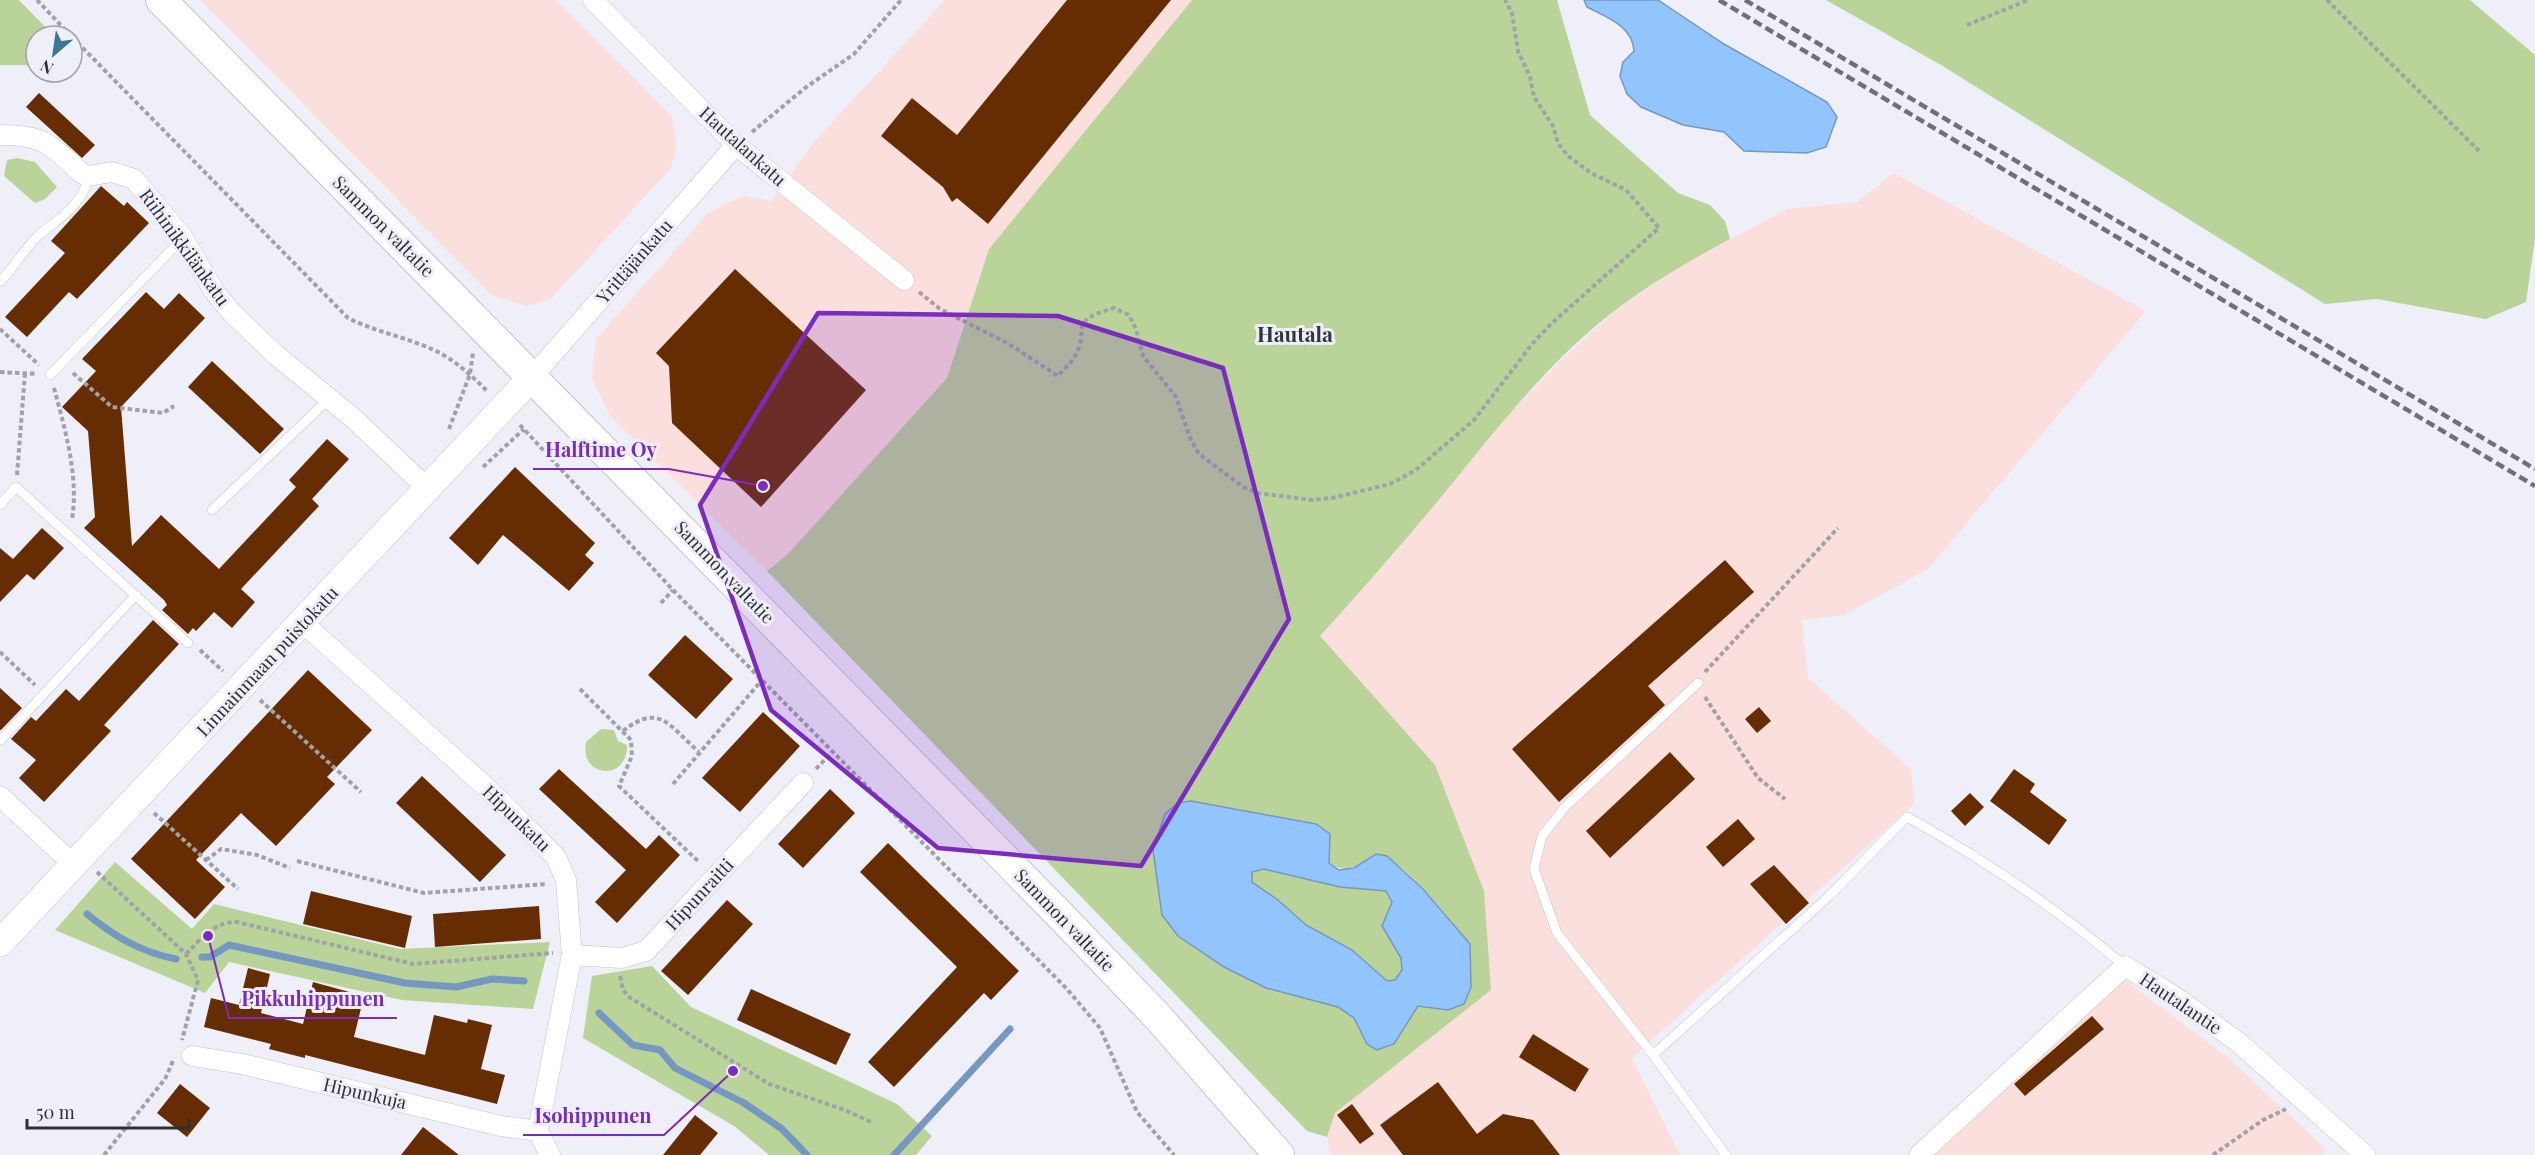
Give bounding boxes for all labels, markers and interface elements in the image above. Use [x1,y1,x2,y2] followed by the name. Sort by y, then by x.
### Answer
[24,24,84,84] north arrow
[36,55,57,80] text: N
[695,101,792,192] street label: Hautalankatu
[328,170,440,282] street label: Sammon valtatie
[134,184,236,311] street label: Riihinikkilänkatu
[590,213,678,309] street label: Yrittäjänkatu
[1257,319,1333,347] district label: Hautala
[533,431,669,469] callout: Halftime Oy
[545,435,658,462] text: Halftime Oy
[670,515,780,629] street label: Sammon valtatie
[191,580,343,741] street label: Linnainmaan puistokatu
[478,779,557,857] street label: Hipunkatu
[659,853,739,935] street label: Hipunraitti
[1010,863,1120,977] street label: Sammon valtatie
[2135,967,2227,1039] street label: Hautalantie
[229,980,397,1018] callout: Pikkuhippunen
[241,984,385,1011] text: Pikkuhippunen
[321,1072,409,1114] street label: Hipunkuja
[27,1092,189,1130] scale bar
[523,1097,664,1135] callout: Isohippunen
[36,1100,75,1124] text: 50 m
[535,1101,652,1128] text: Isohippunen

